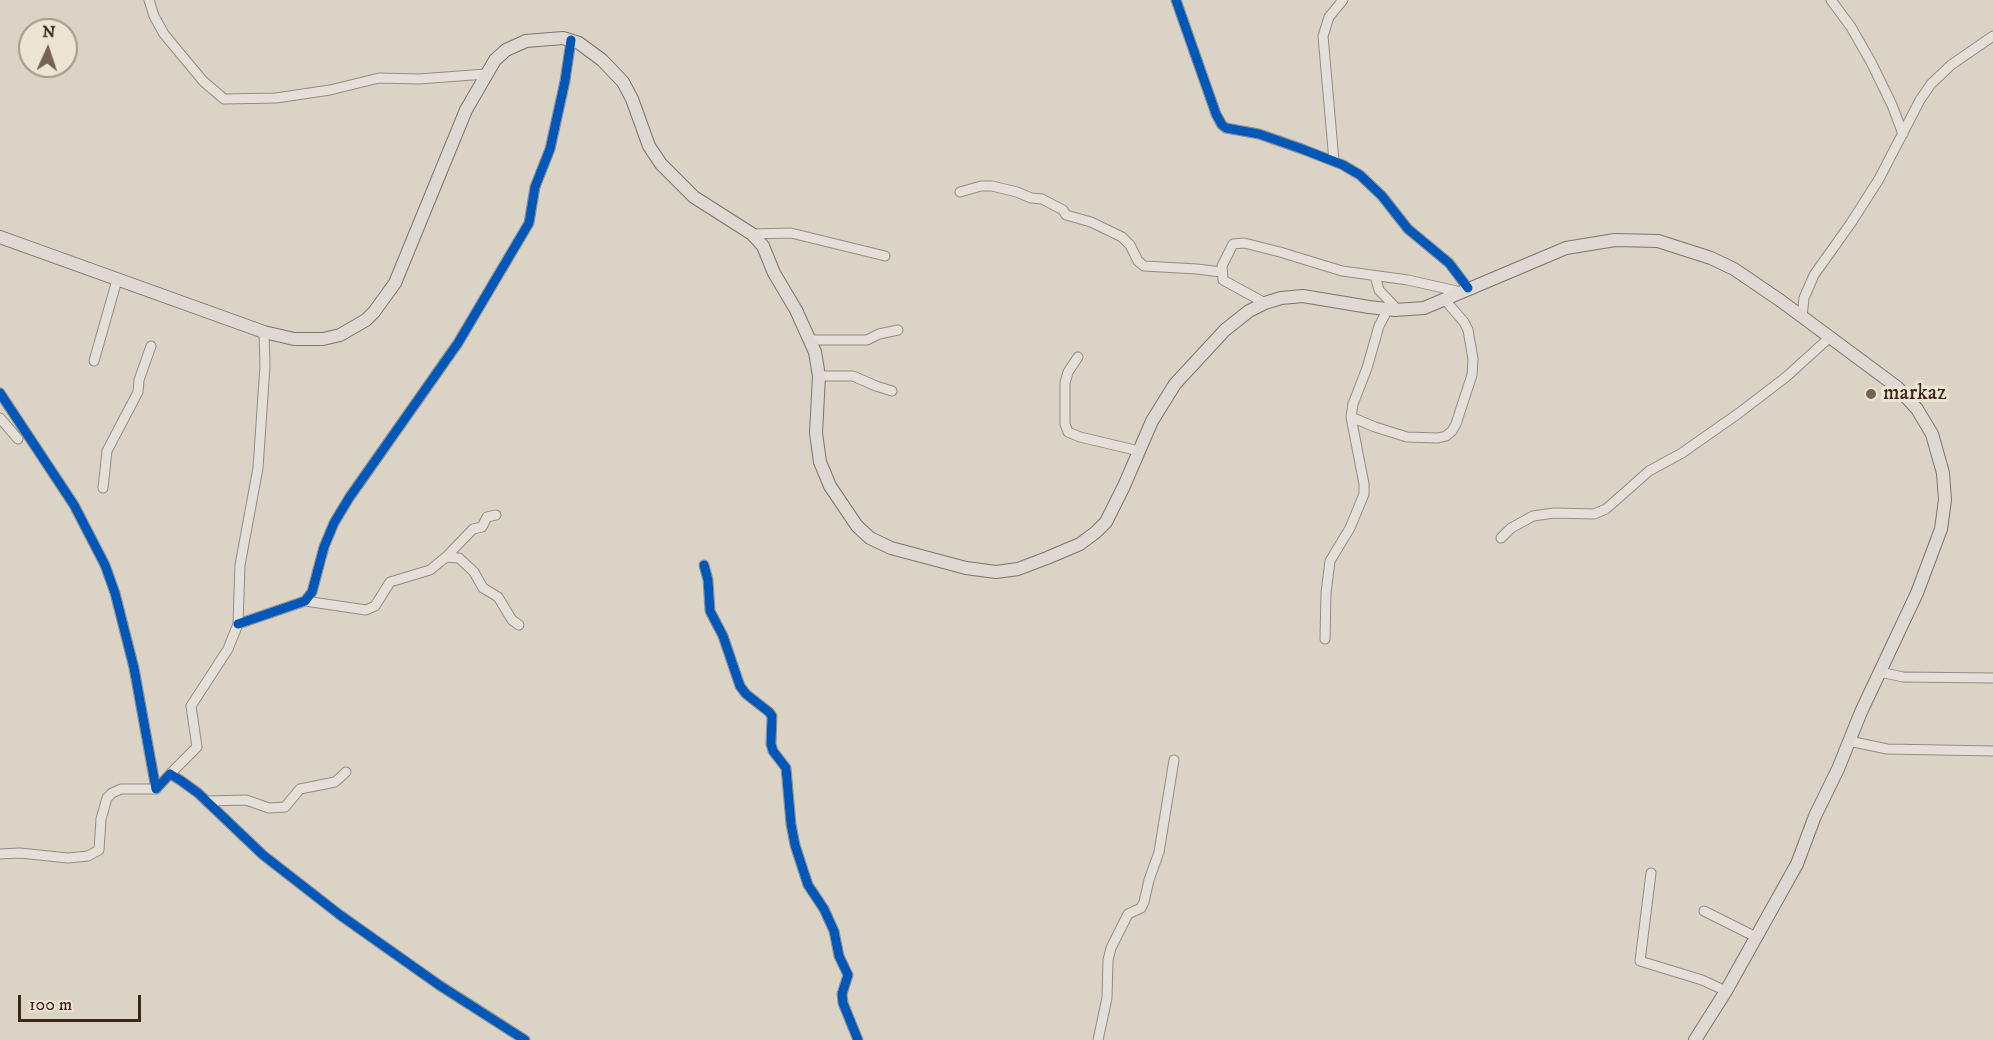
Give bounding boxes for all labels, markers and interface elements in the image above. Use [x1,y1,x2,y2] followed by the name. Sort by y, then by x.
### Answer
[18,18,78,78] north arrow
[42,22,56,42] text: N
[1883,381,1947,407] place label: markaz
[1864,387,1878,401] marker: markaz
[21,983,144,1021] scale bar
[29,994,72,1016] text: 100 m

